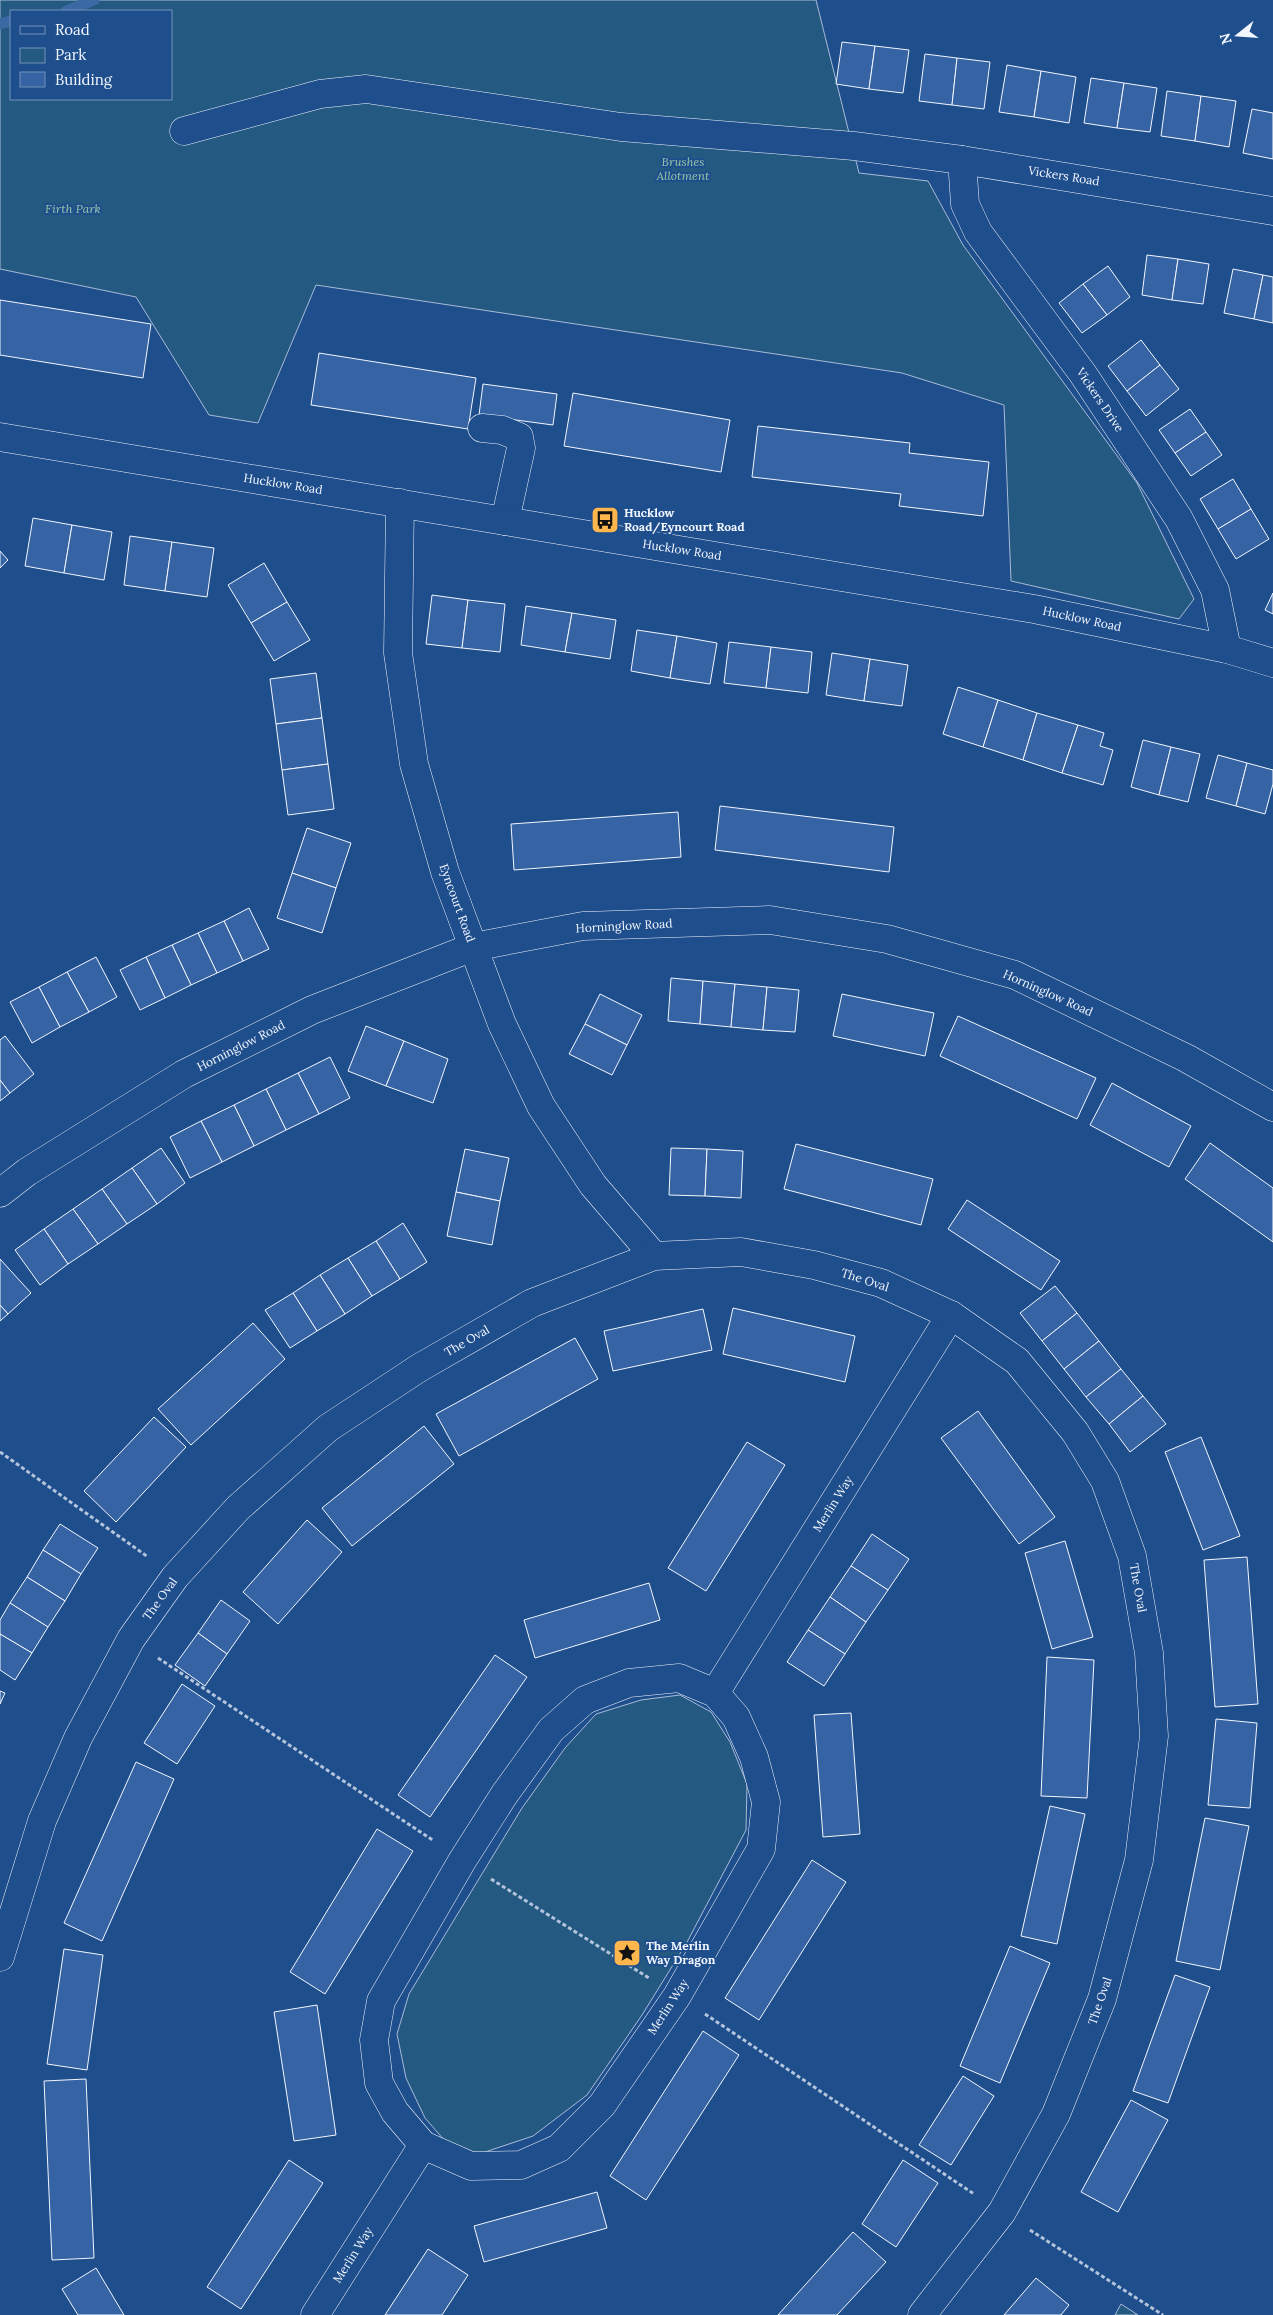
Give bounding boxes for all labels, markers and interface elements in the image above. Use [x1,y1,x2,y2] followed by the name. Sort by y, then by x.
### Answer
[10,10,172,100] legend
[1213,10,1263,60] north arrow
[55,20,90,39] text: Road
[1215,31,1236,47] text: N
[55,45,86,64] text: Park
[55,70,113,89] text: Building
[656,154,710,183] park label: Brushes Allotment
[1026,162,1101,189] street label: Vickers Road
[45,201,101,216] park label: Firth Park
[1073,364,1128,435] street label: Vickers Drive
[242,470,324,497] street label: Hucklow Road
[590,505,620,535] bus stop icon: Hucklow Road/Eyncourt Road
[624,505,745,535] place label: Hucklow Road/Eyncourt Road
[641,536,723,563] street label: Hucklow Road
[1041,603,1123,634] street label: Hucklow Road
[436,862,479,944] street label: Eyncourt Road
[575,915,673,936] street label: Horninglow Road
[1001,966,1096,1019] street label: Horninglow Road
[194,1017,287,1074] street label: Horninglow Road
[839,1265,891,1294] street label: The Oval
[442,1322,492,1359] street label: The Oval
[809,1472,856,1535] street label: Merlin Way
[1127,1562,1150,1614] street label: The Oval
[139,1574,180,1623] street label: The Oval
[612,1938,642,1968] place icon: The Merlin Way Dragon
[646,1938,716,1967] place label: The Merlin Way Dragon
[644,1975,692,2037] street label: Merlin Way
[1084,1975,1115,2027] street label: The Oval
[329,2223,376,2286] street label: Merlin Way

